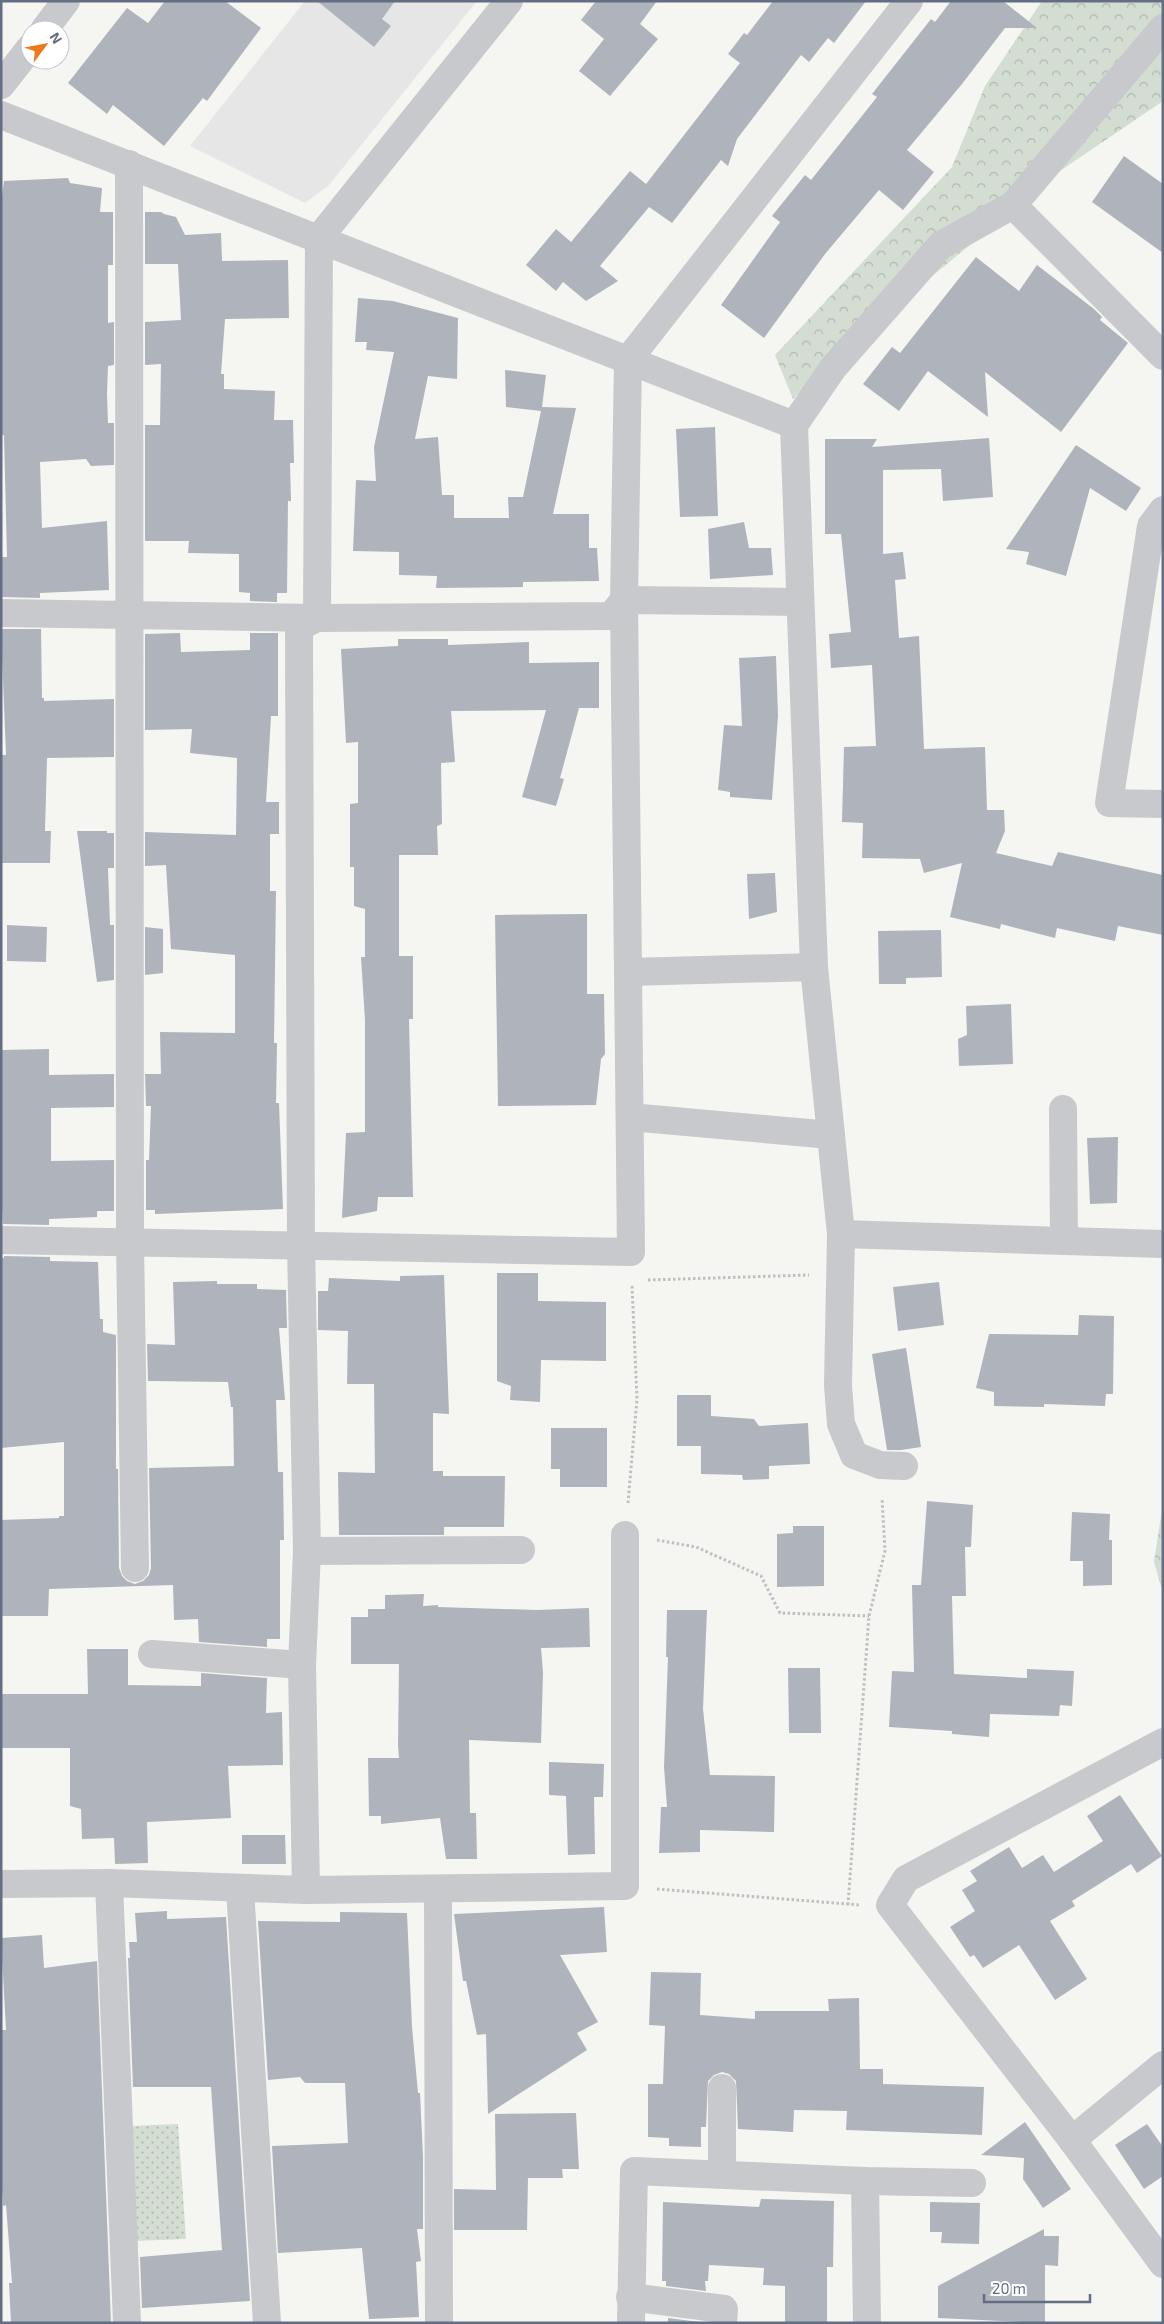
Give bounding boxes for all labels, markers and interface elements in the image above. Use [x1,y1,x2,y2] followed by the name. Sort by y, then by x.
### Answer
[20,20,70,70] north arrow
[47,29,66,47] text: N
[984,2272,1090,2304] scale bar
[992,2279,1026,2297] text: 20 m

